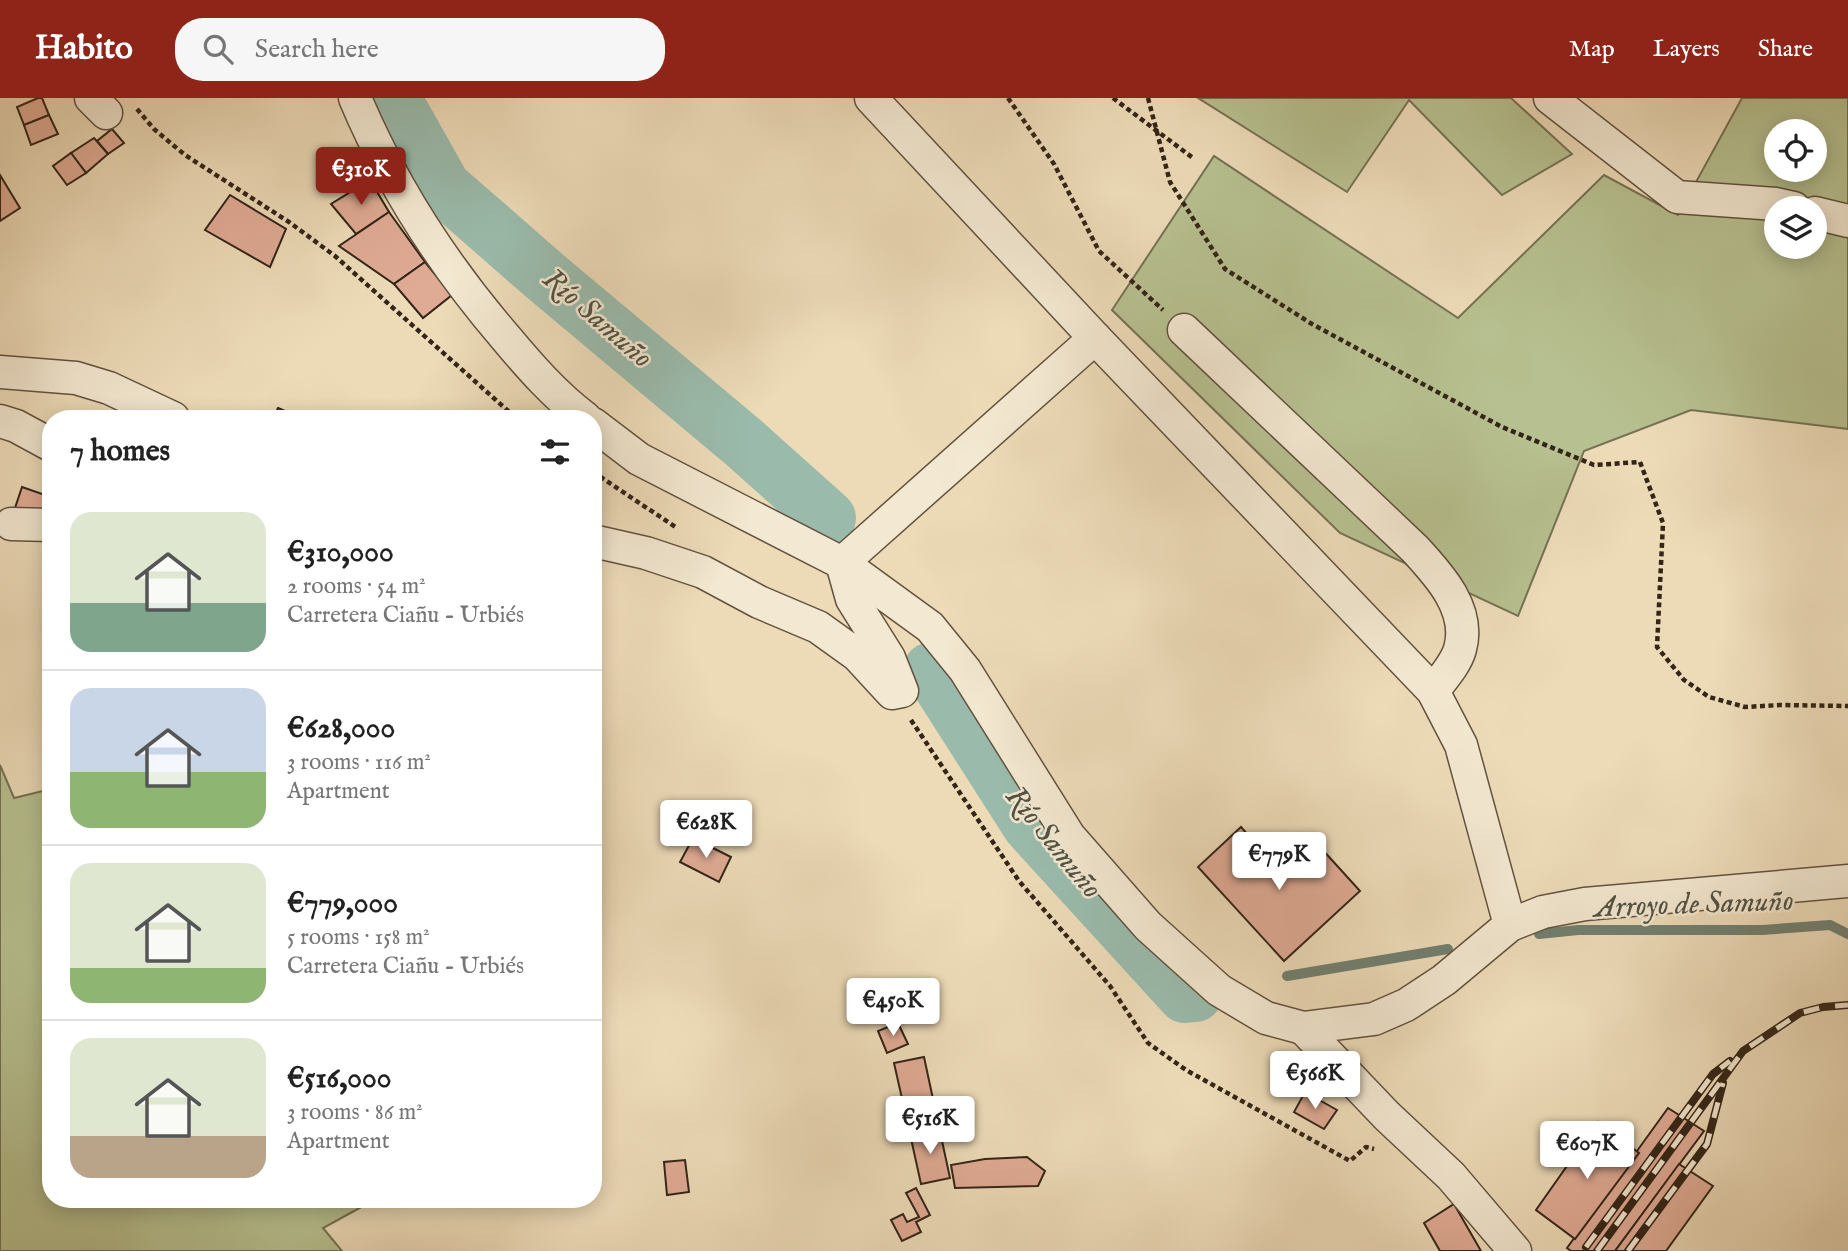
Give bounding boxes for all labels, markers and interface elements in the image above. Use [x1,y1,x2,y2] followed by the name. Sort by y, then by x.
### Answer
[175,18,665,81] search box
[35,28,133,70] text: Habito
[199,30,237,68] icon: search
[255,33,379,66] text: Search here
[1569,34,1615,65] text: Map
[1653,34,1720,65] text: Layers
[1758,34,1813,65] text: Share
[1764,119,1827,259] map controls
[1764,119,1827,182] button: locate
[312,148,410,207] pin: €310K
[332,155,390,184] text: €310K
[1764,196,1827,259] button: layers
[534,261,660,377] water label: Río Samuño
[70,433,170,471] text: 7 homes
[536,433,574,471] icon: filters
[287,534,394,572] text: €310,000
[126,540,210,624] icon: home
[287,572,426,601] text: 2 rooms · 54 m²
[287,601,524,630] text: Carretera Ciañu - Urbiés
[287,710,395,748] text: €628,000
[126,716,210,800] icon: home
[287,748,431,777] text: 3 rooms · 116 m²
[287,777,390,806] text: Apartment
[996,779,1110,907] water label: Río Samuño
[657,800,755,860] pin: €628K
[676,808,736,837] text: €628K
[1230,832,1328,892] pin: €779K
[1248,840,1310,869] text: €779K
[1591,883,1794,928] water label: Arroyo de Samuño
[287,885,398,923] text: €779,000
[126,891,210,975] icon: home
[287,923,430,952] text: 5 rooms · 158 m²
[287,952,524,981] text: Carretera Ciañu - Urbiés
[844,978,942,1038] pin: €450K
[863,986,923,1015] text: €450K
[1266,1052,1364,1111] pin: €566K
[1286,1059,1344,1088] text: €566K
[287,1060,391,1098] text: €516,000
[126,1066,210,1150] icon: home
[881,1096,979,1156] pin: €516K
[287,1098,423,1127] text: 3 rooms · 86 m²
[902,1104,958,1133] text: €516K
[1538,1122,1636,1181] pin: €607K
[287,1127,390,1156] text: Apartment
[1556,1129,1618,1158] text: €607K

